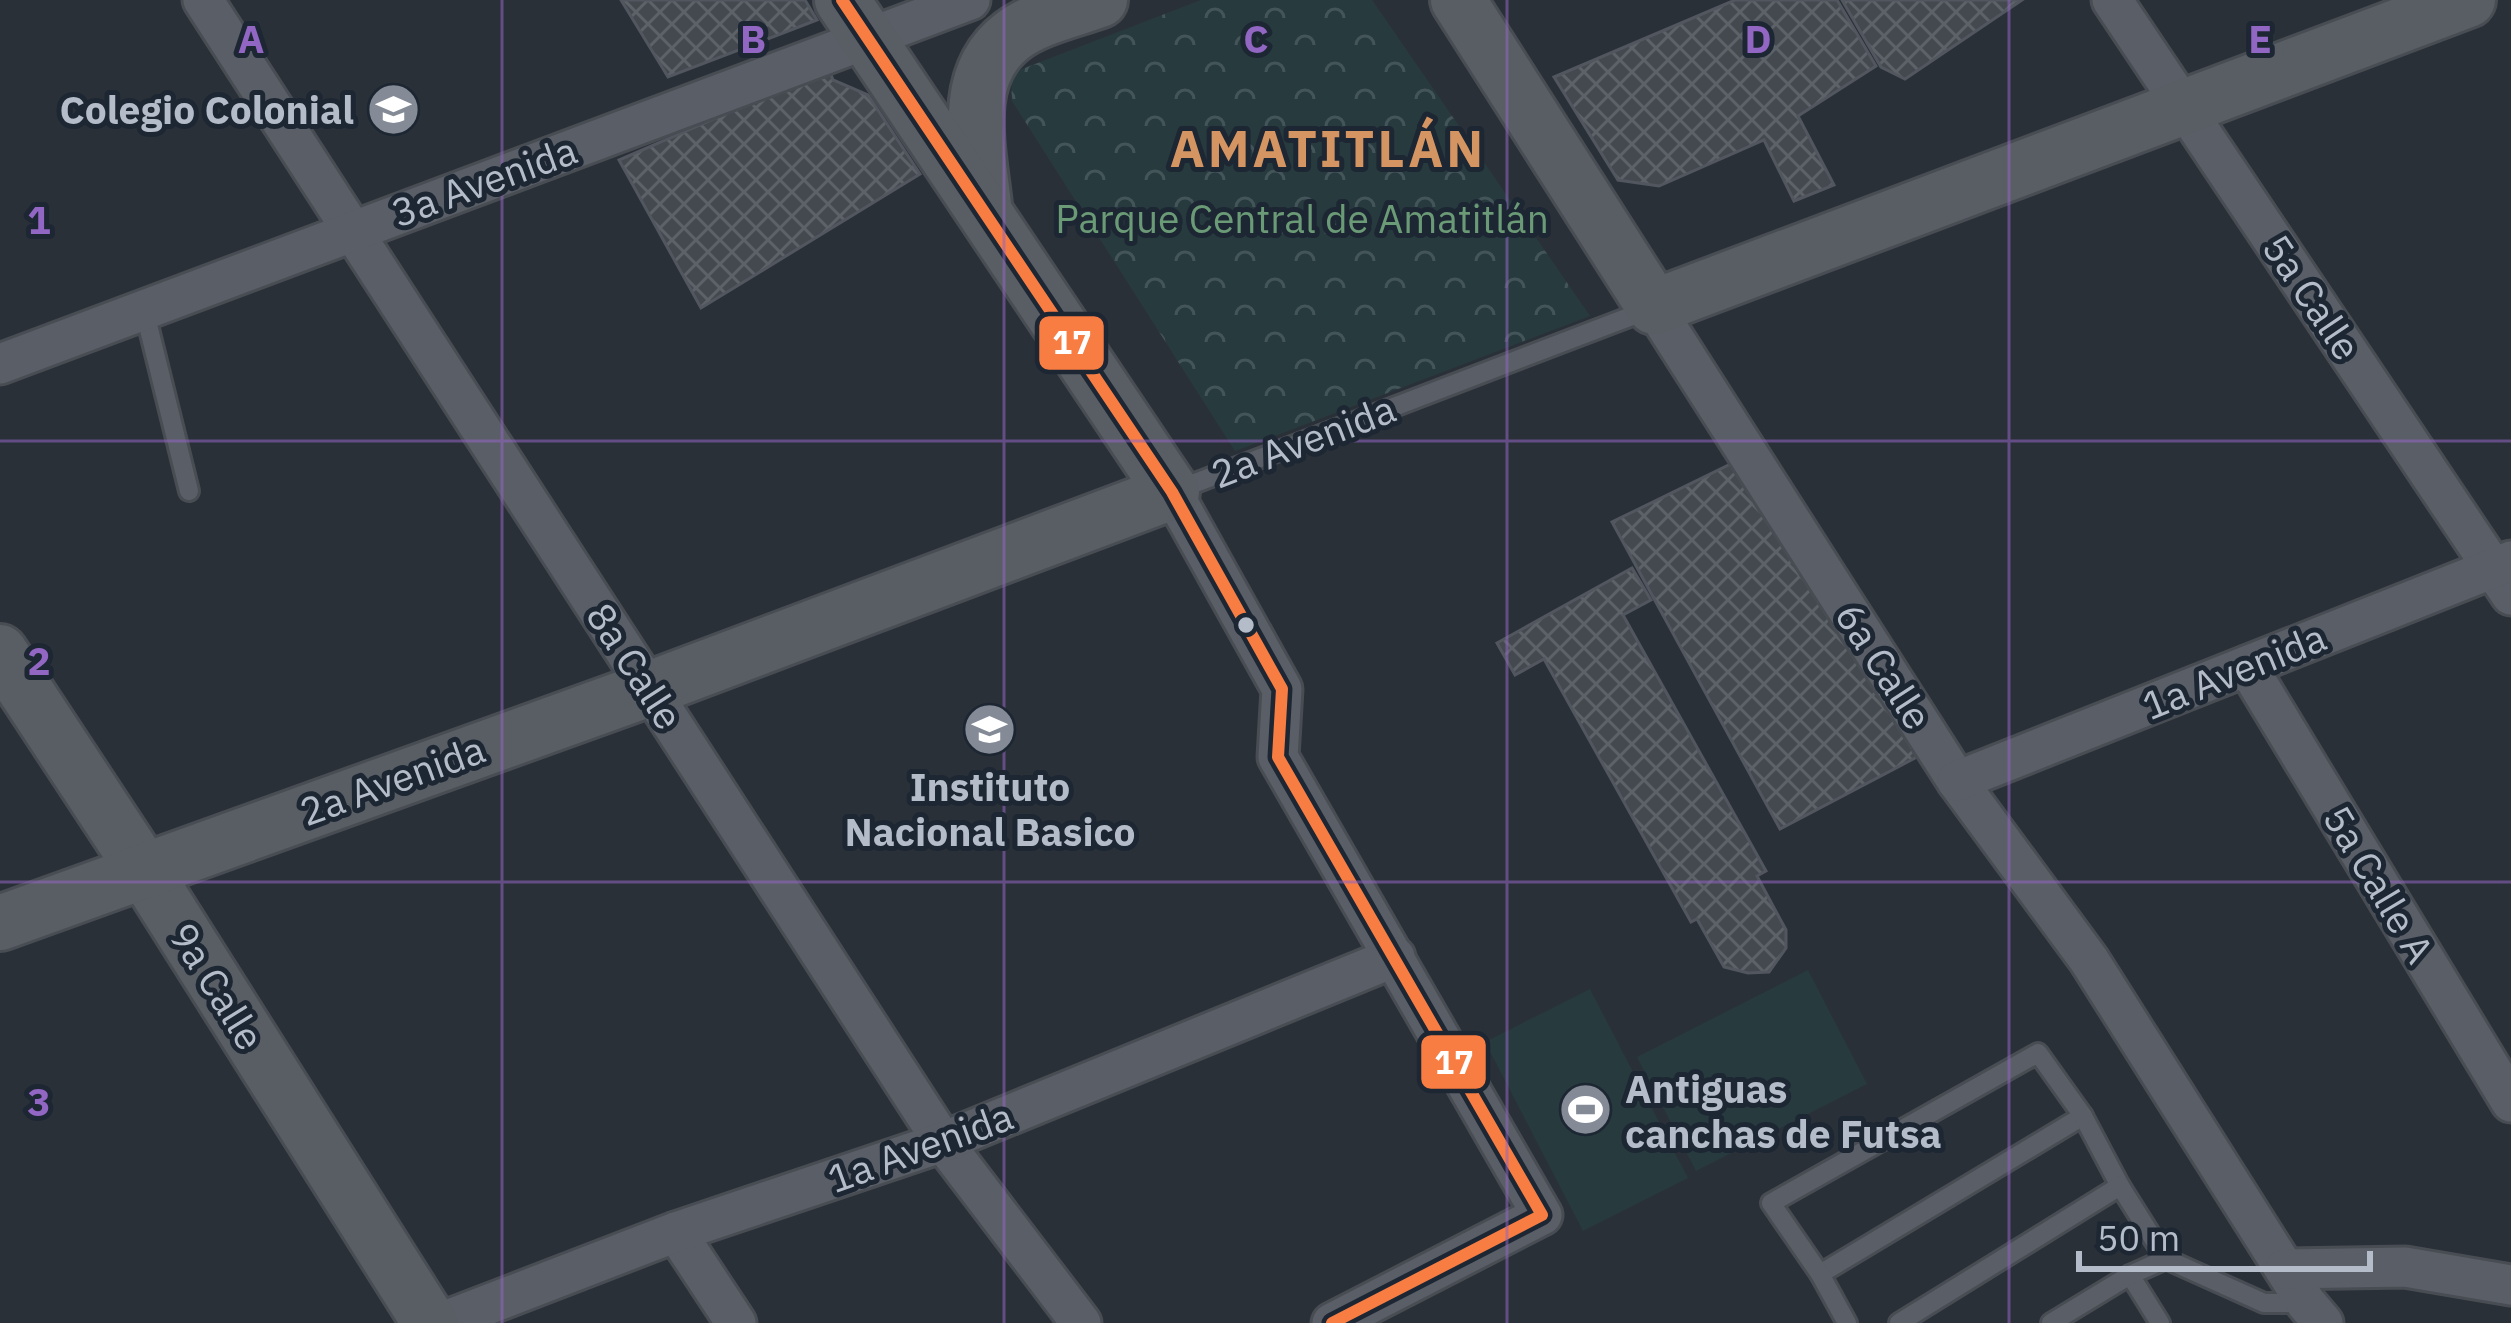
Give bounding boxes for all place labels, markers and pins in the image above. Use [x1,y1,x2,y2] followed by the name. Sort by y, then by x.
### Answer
[365,81,421,137] school or university icon: Colegio Colonial
[59,84,354,135] place label: Colegio Colonial
[1235,614,1257,636] unlabelled marker
[962,701,1018,757] school or university icon: Instituto Nacional Basico
[844,761,1136,857] place label: Instituto Nacional Basico
[1625,1063,1942,1159] place label: Antiguas canchas de Futsa
[1558,1082,1614,1138] sports icon: Antiguas canchas de Futsa

